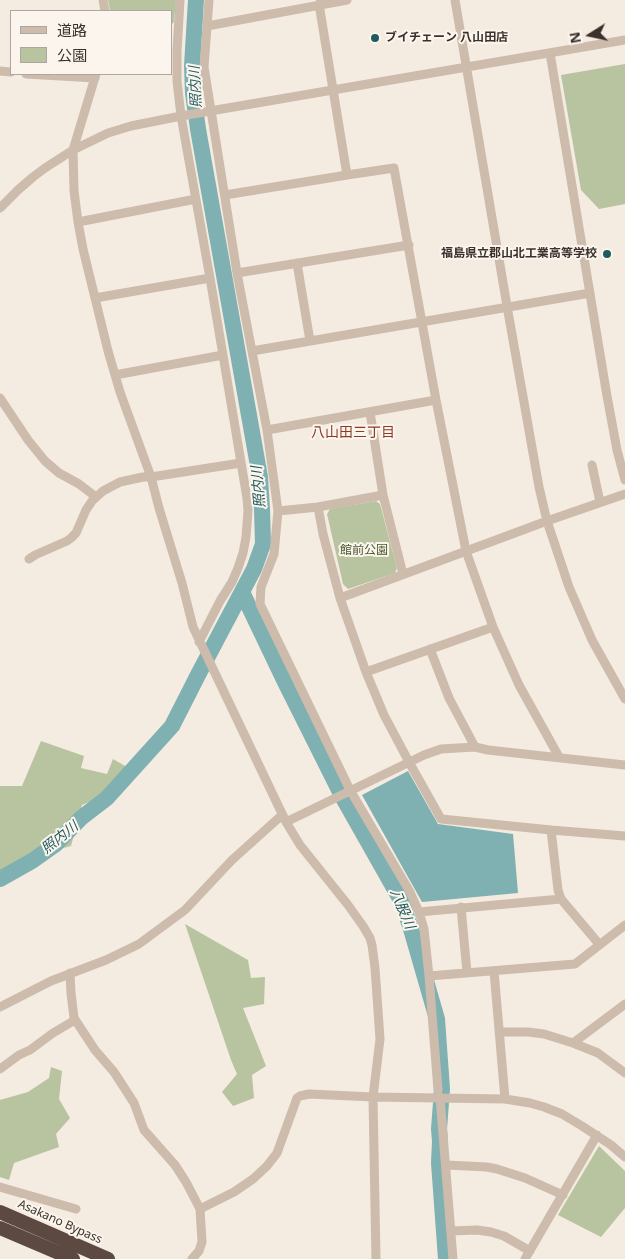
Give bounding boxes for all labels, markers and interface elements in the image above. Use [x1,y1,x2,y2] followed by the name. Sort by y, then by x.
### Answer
[10,10,172,75] legend
[565,10,615,60] north arrow
[57,20,87,40] text: 道路
[564,30,585,45] text: N
[385,31,508,45] place label: ブイチェーン 八山田店
[369,32,381,44] marker: ブイチェーン 八山田店
[57,45,87,65] text: 公園
[187,66,205,108] water label: 照内川
[441,247,597,261] place label: 福島県立郡山北工業高等学校
[601,248,613,260] marker: 福島県立郡山北工業高等学校
[311,425,395,441] district label: 八山田三丁目
[249,465,269,509] water label: 照内川
[340,544,388,558] park label: 館前公園
[38,818,82,858] water label: 照内川
[386,886,418,932] water label: 八股川
[16,1197,104,1247] street label: Asakano Bypass

